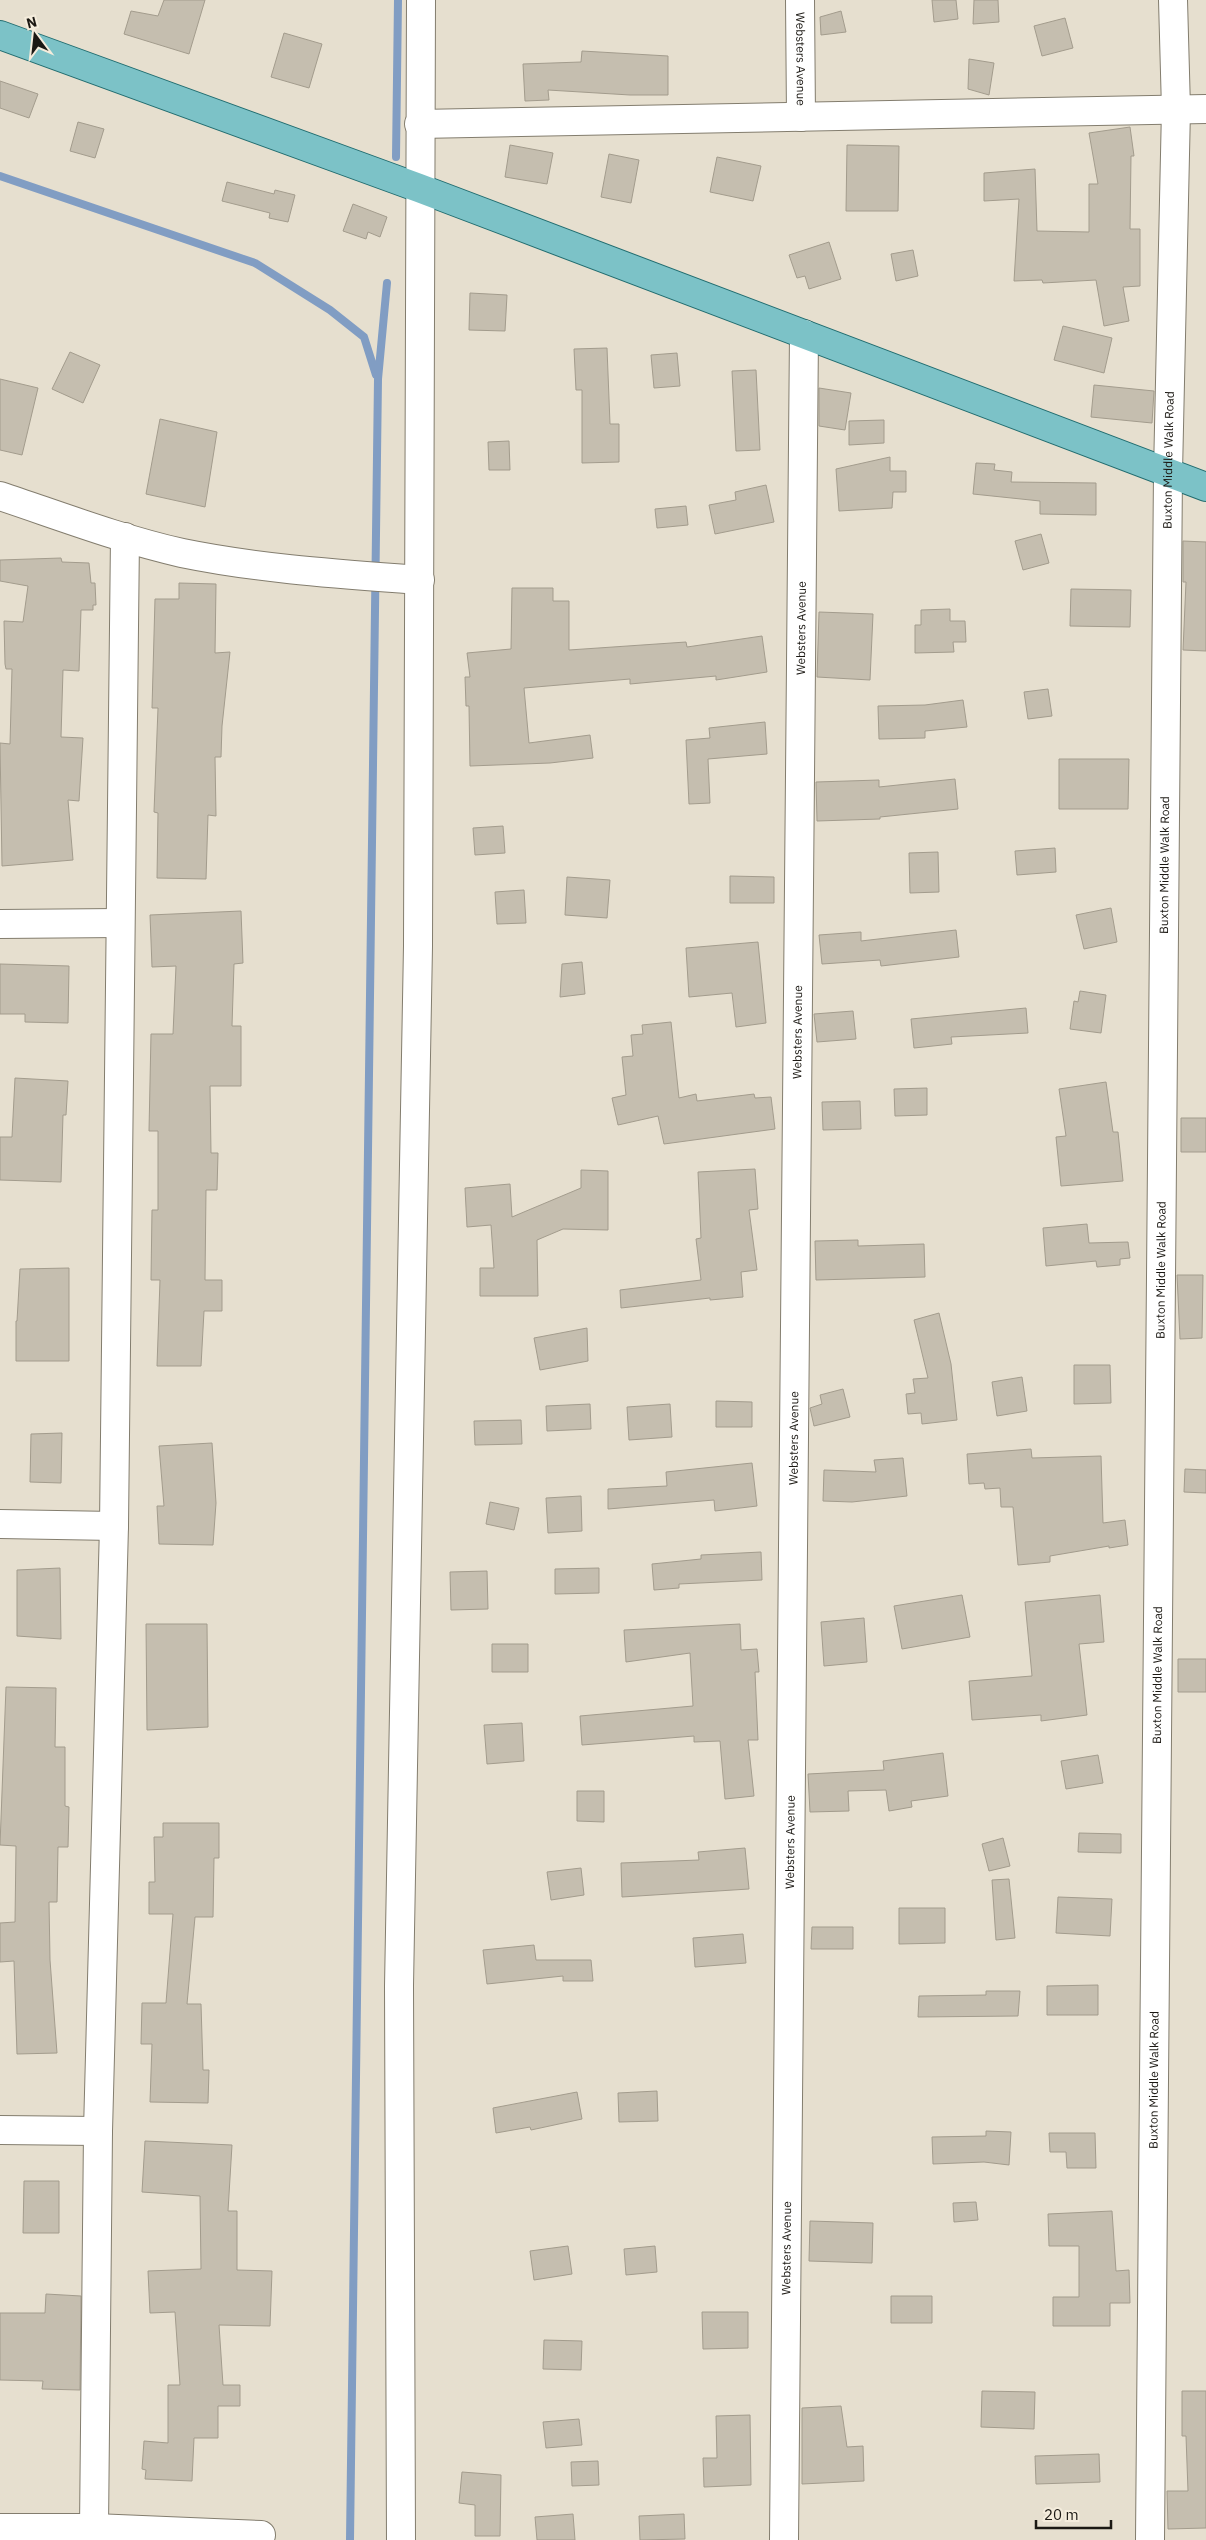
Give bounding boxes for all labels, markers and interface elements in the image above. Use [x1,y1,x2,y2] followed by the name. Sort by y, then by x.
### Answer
[10,10,60,60] north arrow
[24,12,39,32] text: N
[793,12,809,106] street label: Websters Avenue
[1160,391,1177,529] street label: Buxton Middle Walk Road
[793,581,809,675] street label: Websters Avenue
[1156,796,1172,934] street label: Buxton Middle Walk Road
[789,985,805,1079] street label: Websters Avenue
[1152,1201,1169,1339] street label: Buxton Middle Walk Road
[786,1391,801,1485] street label: Websters Avenue
[1149,1606,1165,1744] street label: Buxton Middle Walk Road
[782,1795,798,1889] street label: Websters Avenue
[1145,2011,1162,2149] street label: Buxton Middle Walk Road
[778,2201,794,2295] street label: Websters Avenue
[1036,2498,1111,2530] scale bar
[1044,2505,1079,2524] text: 20 m

